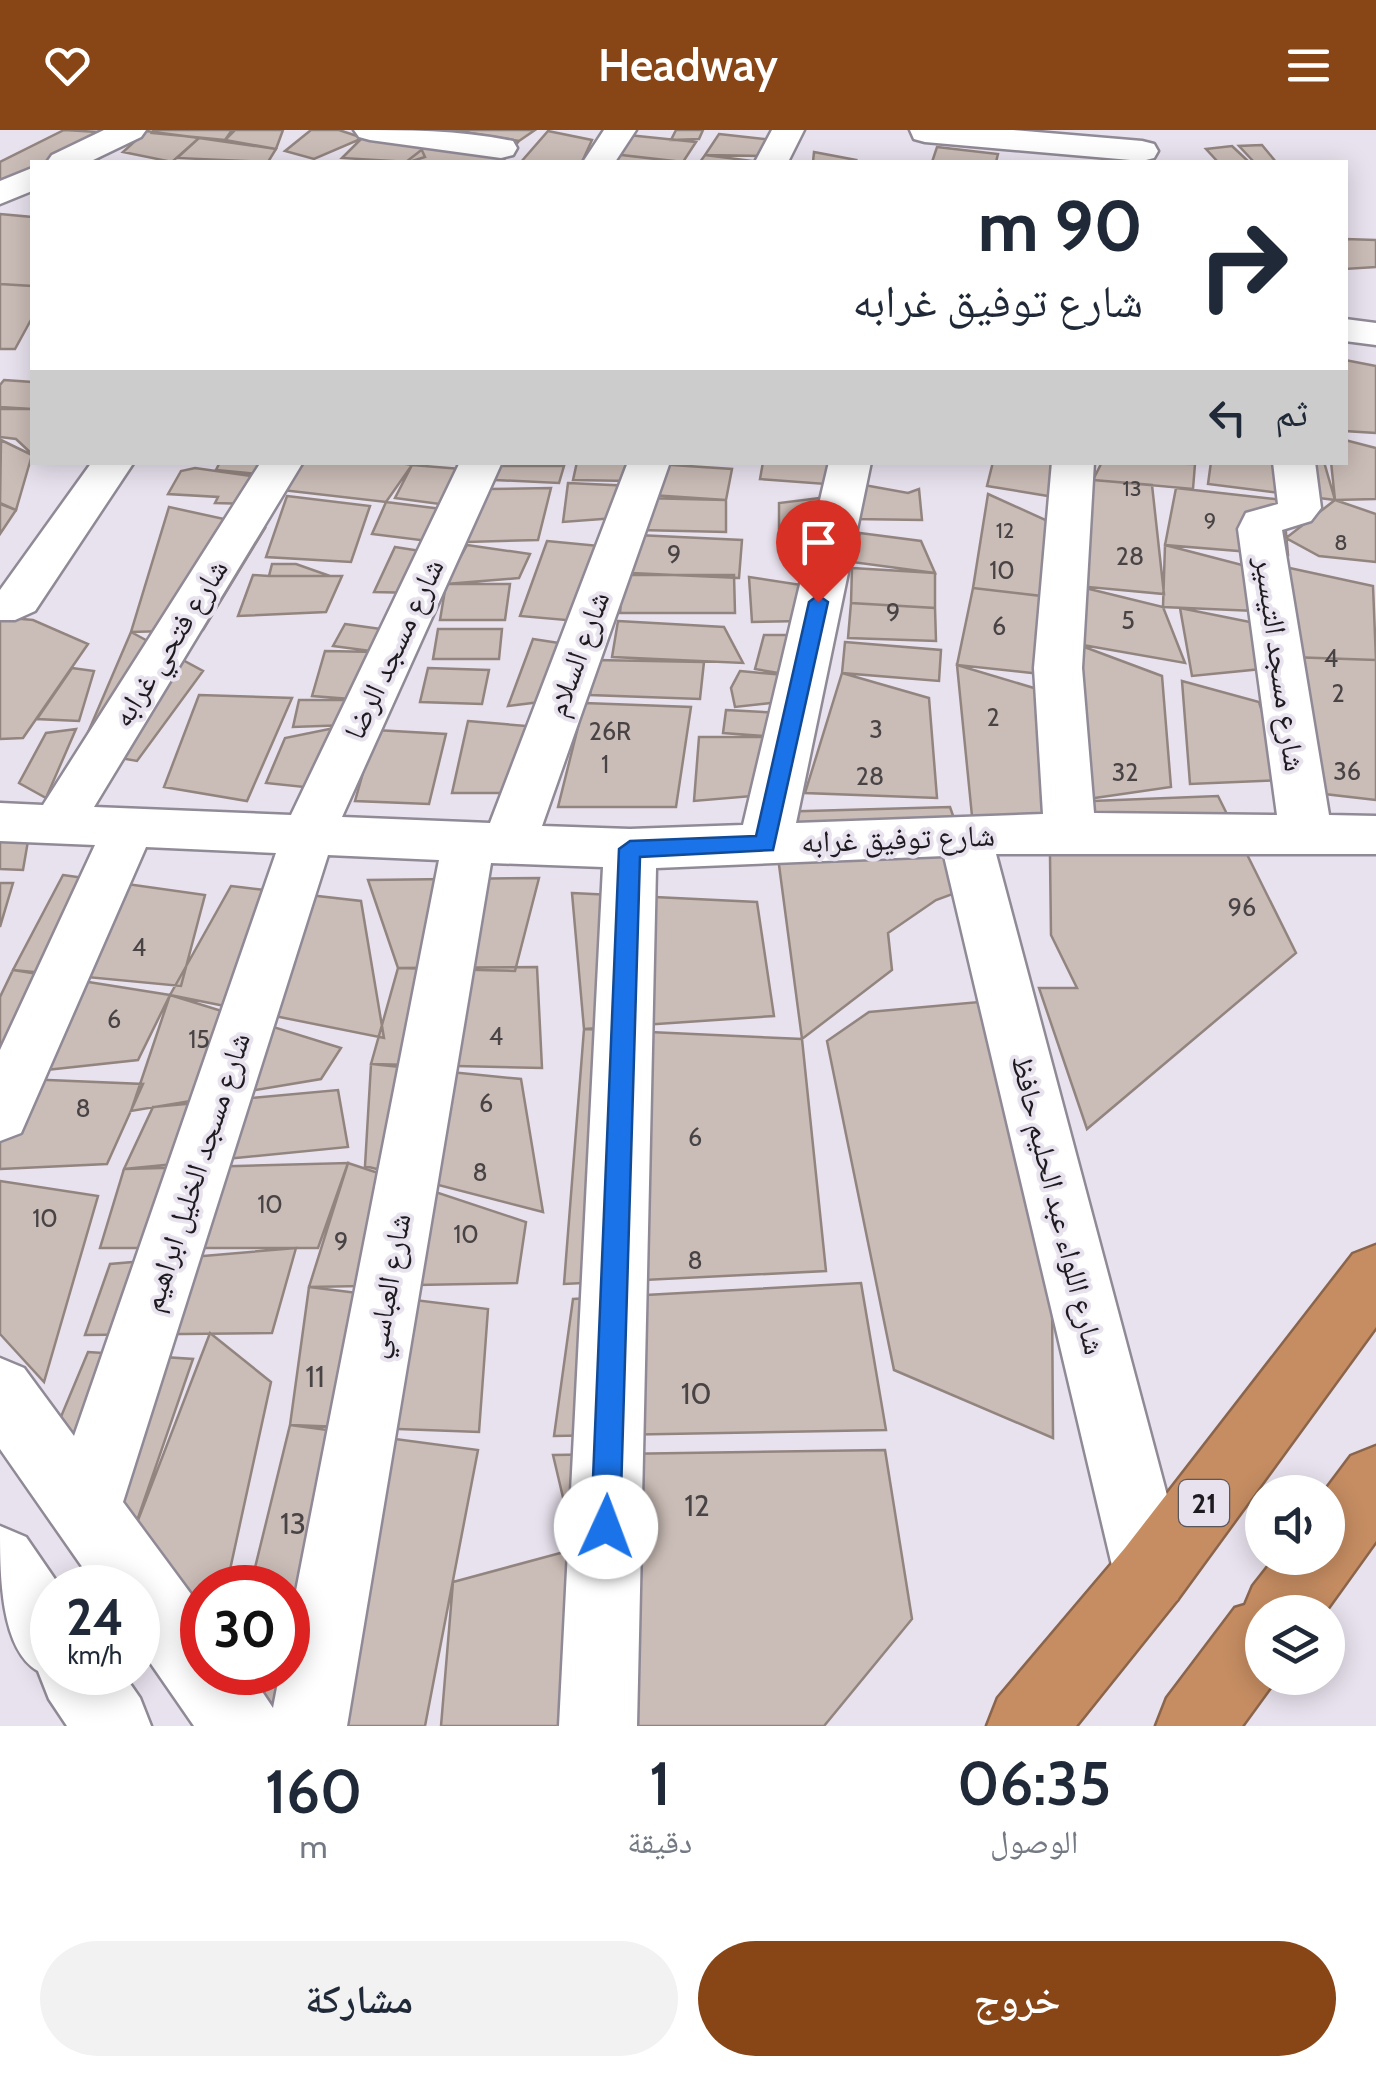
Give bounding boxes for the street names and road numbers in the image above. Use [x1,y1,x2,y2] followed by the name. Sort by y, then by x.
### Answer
[103,552,241,736] street label: شارع فتحي غرابه
[336,553,452,745] street label: شارع مسجد الرضا
[1246,553,1314,774] street label: شارع مسجد التيسير
[538,586,618,722] street label: شارع السلام
[801,817,995,861] street label: شارع توفيق غرابه
[133,1028,260,1317] street label: شارع مسجد الخليل ابراهيم
[1001,1051,1114,1359] street label: شارع اللواء عبد الحليم حافظ
[357,1211,424,1362] street label: شارع العباسي
[1179,1480,1229,1526] road number: 21

